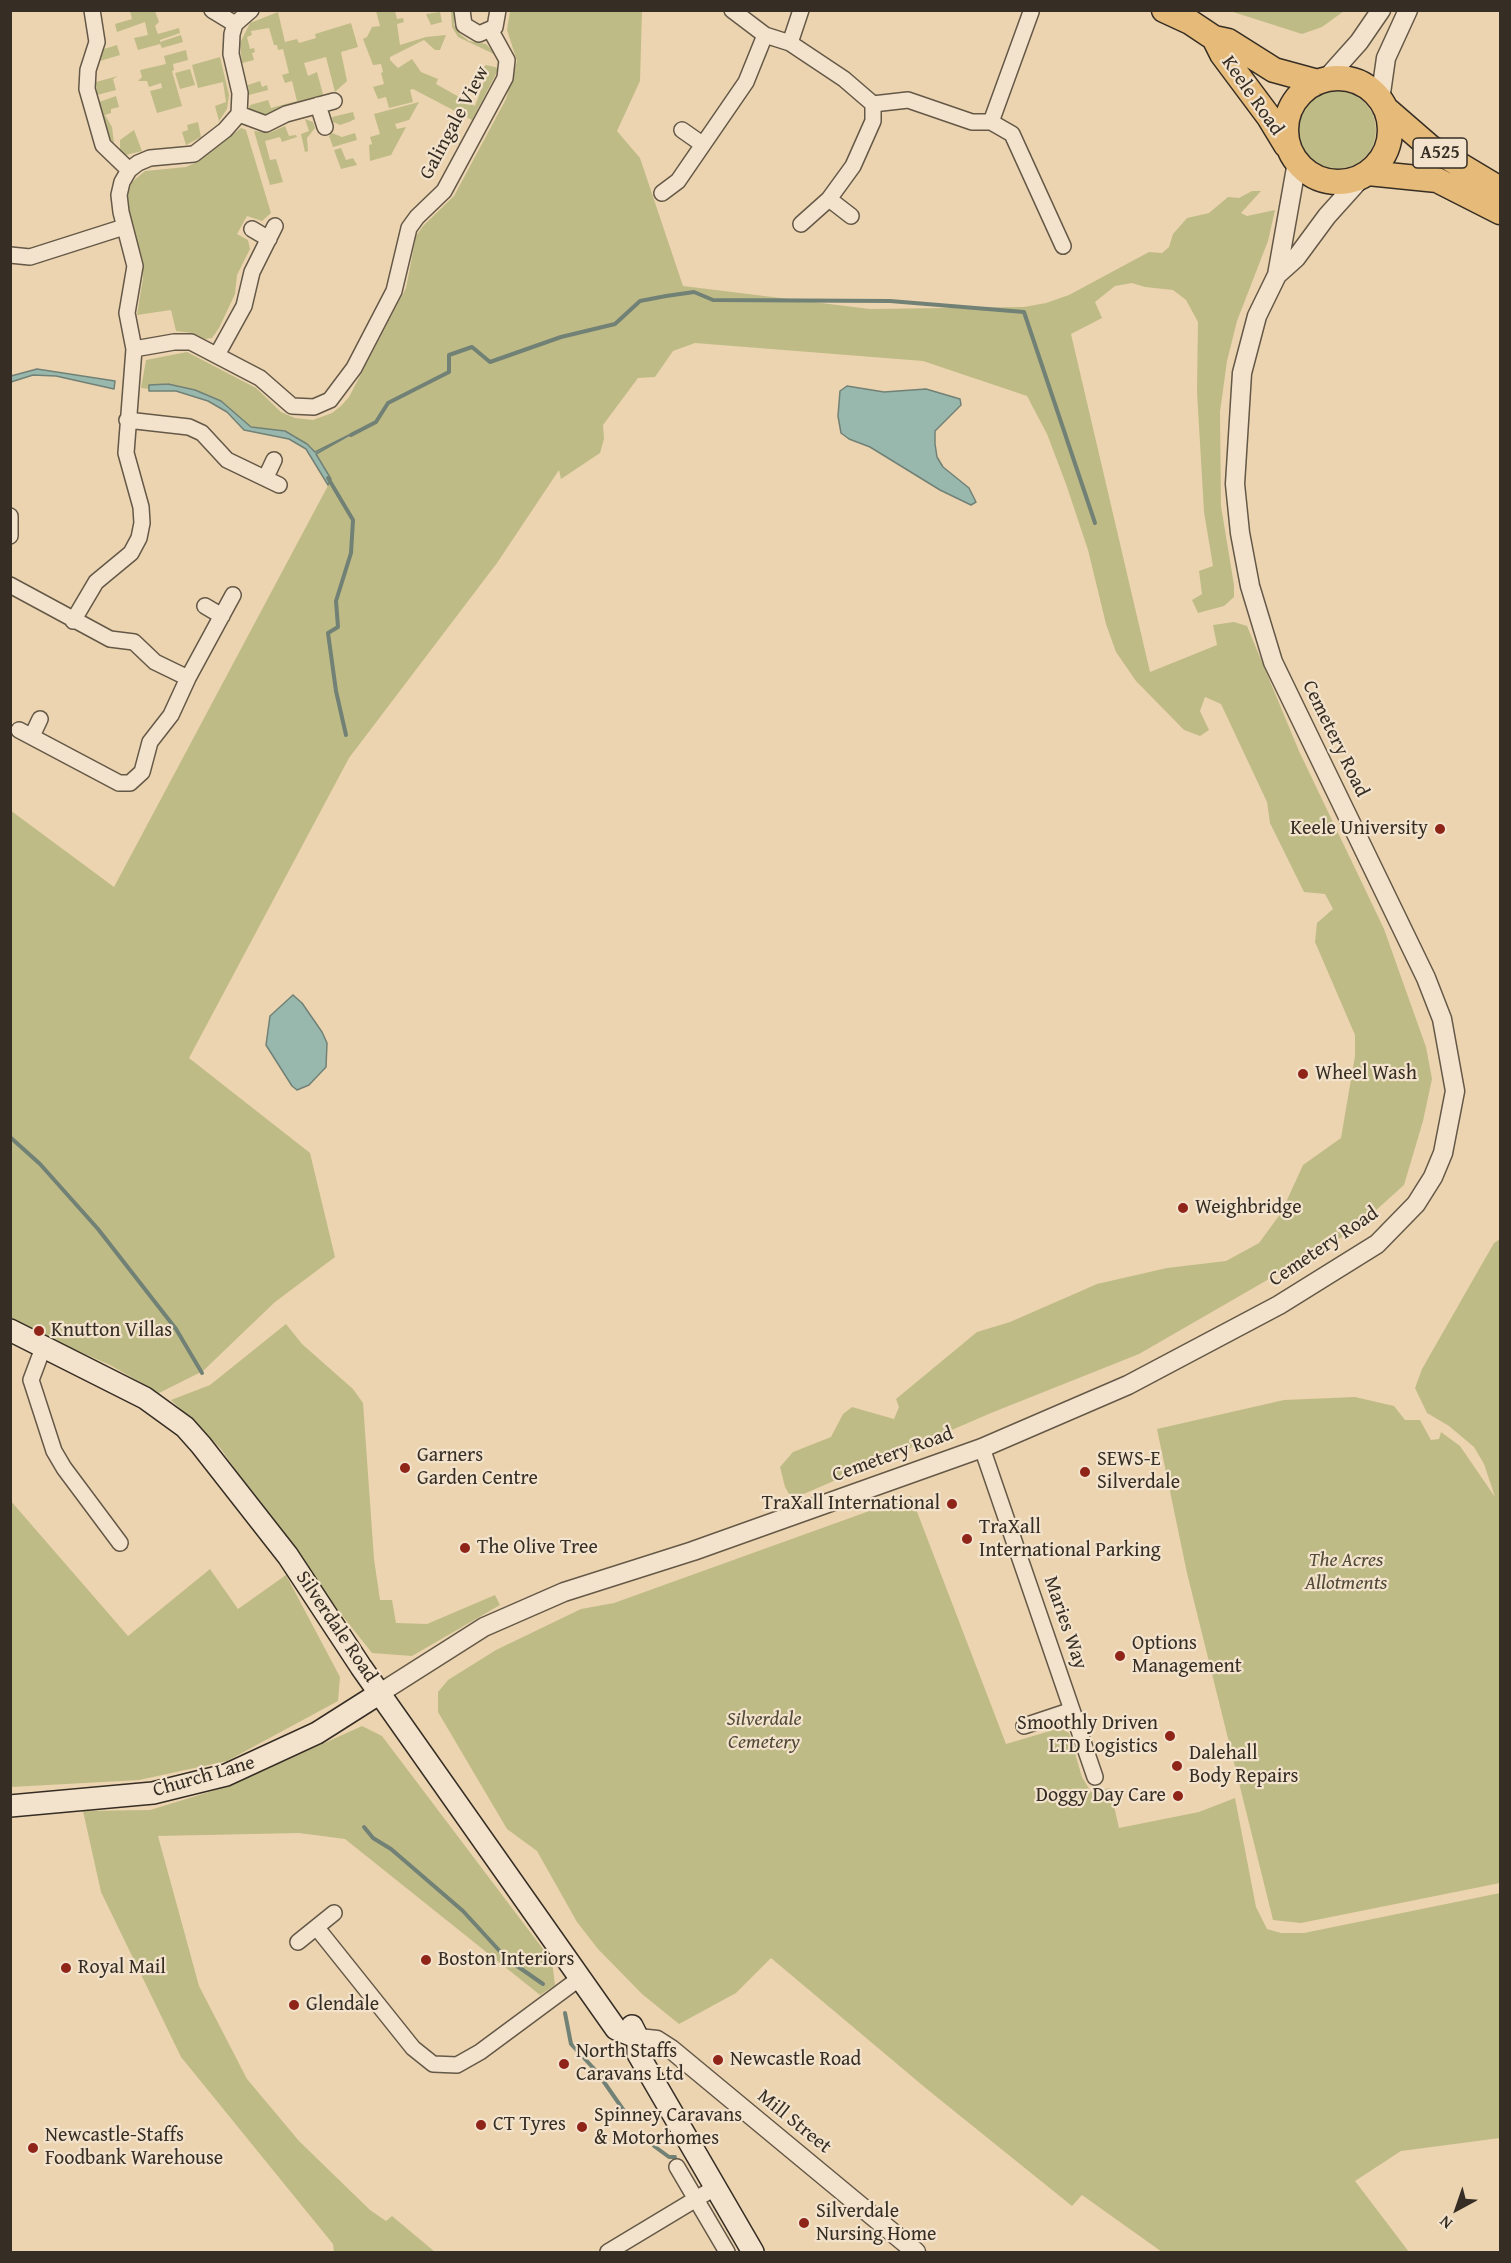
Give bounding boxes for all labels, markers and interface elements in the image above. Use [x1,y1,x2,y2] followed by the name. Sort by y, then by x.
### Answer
[1216,51,1288,141] street label: Keele Road
[415,62,495,184] street label: Galingale View
[1413,138,1467,168] road number: A525
[1296,677,1374,801] street label: Cemetery Road
[1290,817,1428,841] place label: Keele University
[1433,822,1447,836] marker: Keele University
[1315,1062,1417,1086] place label: Wheel Wash
[1296,1067,1310,1081] marker: Wheel Wash
[1195,1196,1302,1220] place label: Weighbridge
[1176,1201,1190,1215] marker: Weighbridge
[1265,1202,1383,1292] street label: Cemetery Road
[51,1319,172,1343] place label: Knutton Villas
[32,1324,46,1338] marker: Knutton Villas
[829,1422,957,1488] street label: Cemetery Road
[417,1444,538,1491] place label: Garners Garden Centre
[1097,1448,1180,1495] place label: SEWS-E Silverdale
[398,1461,412,1475] marker: Garners Garden Centre
[1078,1465,1092,1479] marker: SEWS-E Silverdale
[762,1492,940,1516] place label: TraXall International
[945,1497,959,1511] marker: TraXall International
[979,1516,1161,1563] place label: TraXall International Parking
[960,1532,974,1546] marker: TraXall International Parking
[477,1536,598,1560] place label: The Olive Tree
[458,1541,472,1555] marker: The Olive Tree
[1305,1549,1387,1596] park label: The Acres Allotments
[290,1567,382,1687] street label: Silverdale Road
[1038,1573,1092,1673] street label: Maries Way
[1132,1632,1242,1679] place label: Options Management
[1113,1649,1127,1663] marker: Options Management
[727,1708,801,1755] park label: Silverdale Cemetery
[1017,1712,1158,1759] place label: Smoothly Driven LTD Logistics
[1163,1729,1177,1743] marker: Smoothly Driven LTD Logistics
[1189,1742,1299,1789] place label: Dalehall Body Repairs
[150,1751,258,1803] street label: Church Lane
[1170,1759,1184,1773] marker: Dalehall Body Repairs
[1036,1784,1166,1808] place label: Doggy Day Care
[1171,1789,1185,1803] marker: Doggy Day Care
[438,1948,574,1972] place label: Boston Interiors
[419,1953,433,1967] marker: Boston Interiors
[78,1956,166,1980] place label: Royal Mail
[59,1961,73,1975] marker: Royal Mail
[306,1993,379,2017] place label: Glendale
[287,1998,301,2012] marker: Glendale
[576,2040,684,2087] place label: North Staffs Caravans Ltd
[730,2048,861,2072] place label: Newcastle Road
[711,2053,725,2067] marker: Newcastle Road
[557,2057,571,2071] marker: North Staffs Caravans Ltd
[752,2085,836,2159] street label: Mill Street
[594,2104,742,2151] place label: Spinney Caravans & Motorhomes
[493,2113,566,2137] place label: CT Tyres
[474,2118,488,2132] marker: CT Tyres
[575,2120,589,2134] marker: Spinney Caravans & Motorhomes
[45,2124,223,2171] place label: Newcastle-Staffs Foodbank Warehouse
[26,2141,40,2155] marker: Newcastle-Staffs Foodbank Warehouse
[1427,2179,1487,2239] north arrow
[816,2200,936,2247] place label: Silverdale Nursing Home
[1434,2210,1457,2235] text: N
[797,2216,811,2230] marker: Silverdale Nursing Home

